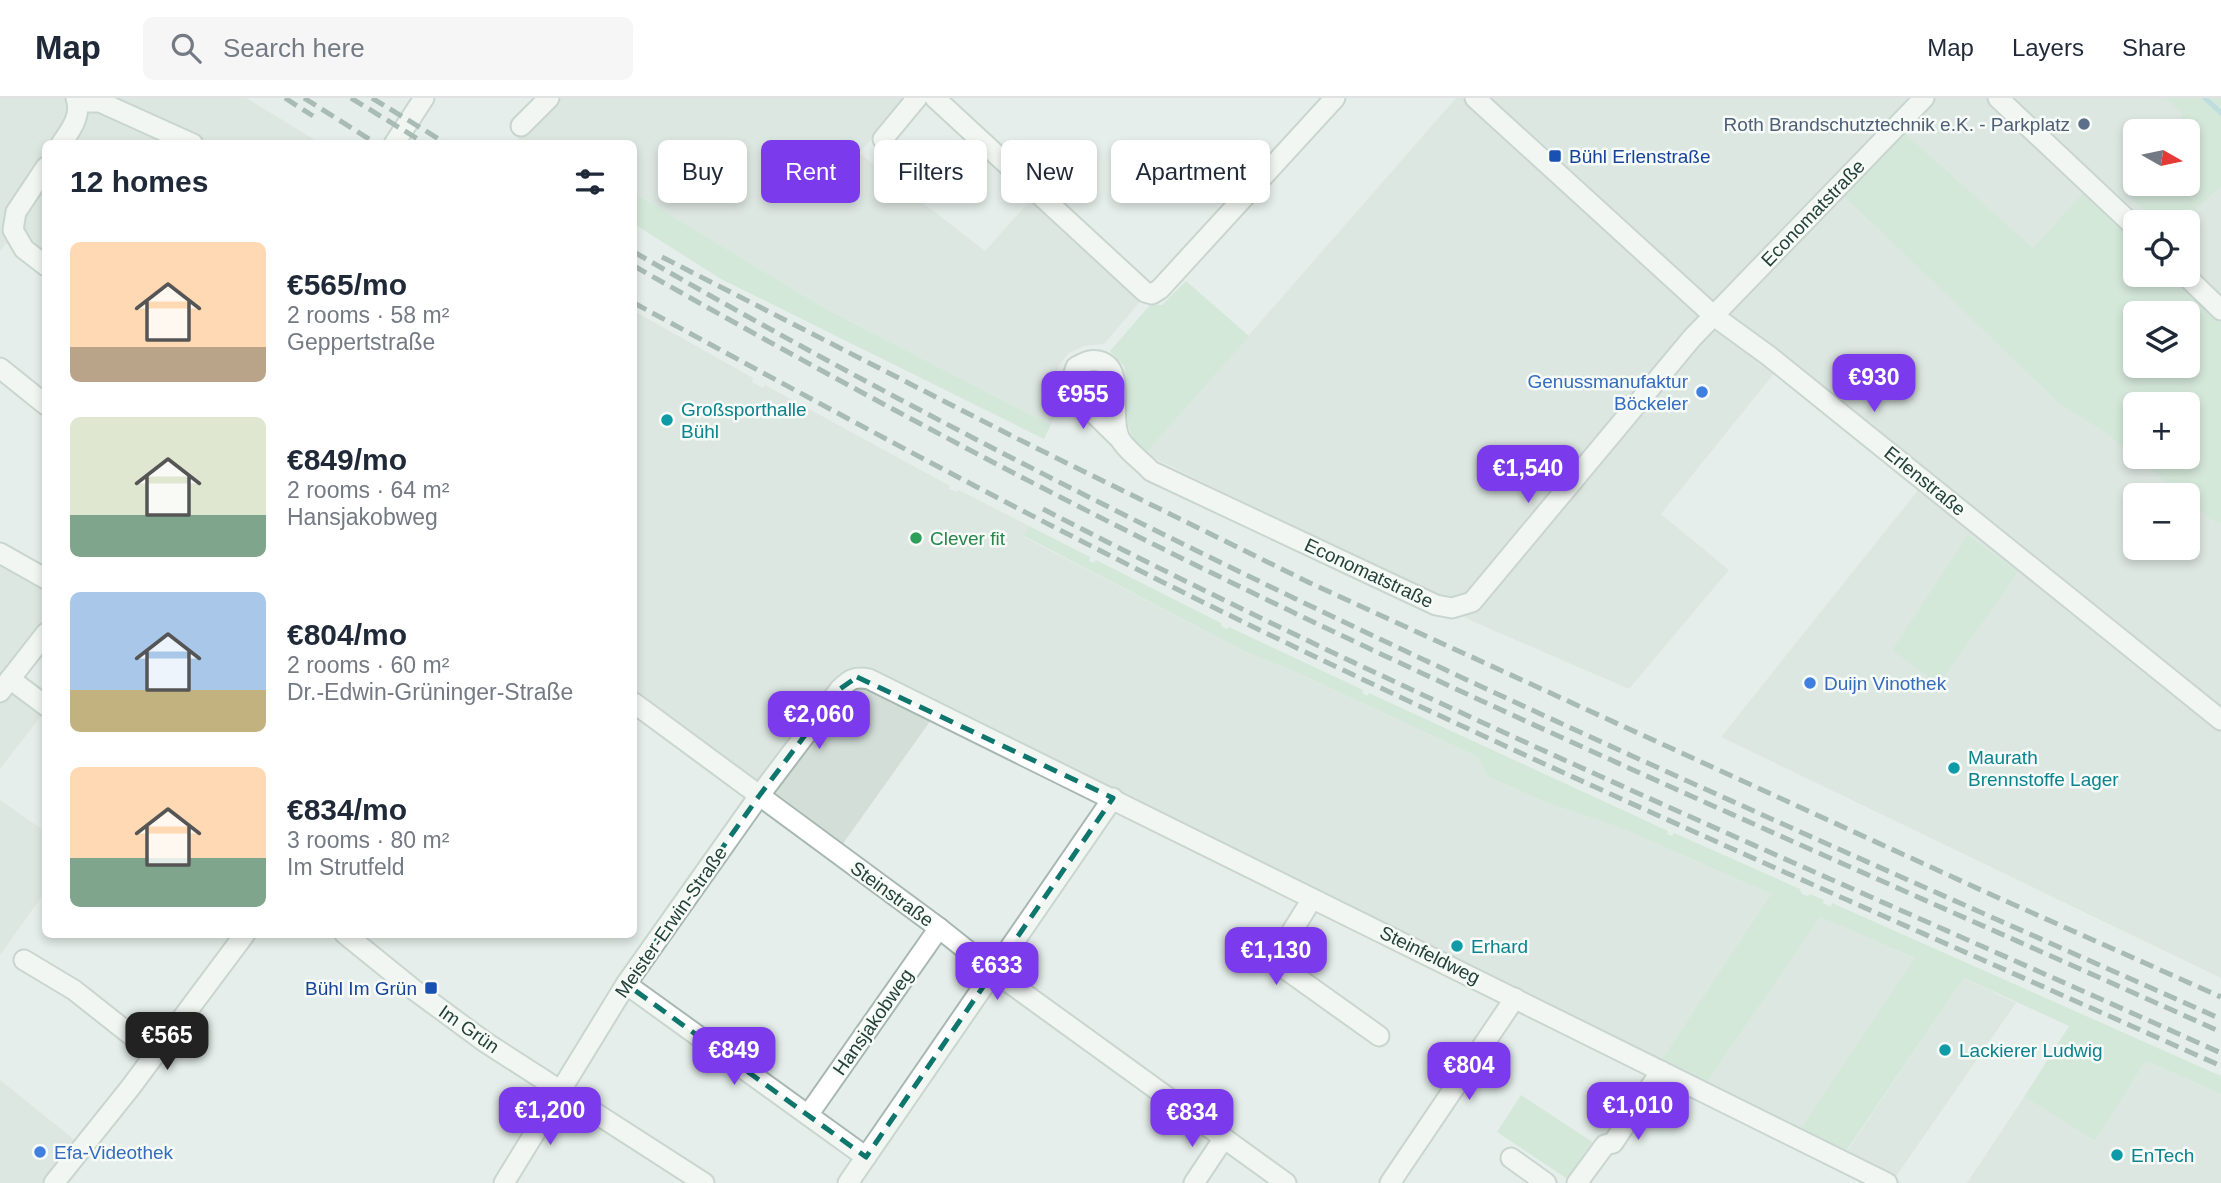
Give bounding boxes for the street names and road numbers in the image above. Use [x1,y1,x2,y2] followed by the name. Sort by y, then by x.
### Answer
[1757,156,1869,270] street label: Economatstraße
[1880,442,1970,520] street label: Erlenstraße
[1301,534,1437,612] street label: Economatstraße
[611,842,731,1002] street label: Meister-Erwin-Straße
[847,857,937,931] street label: Steinstraße
[1377,922,1483,988] street label: Steinfeldweg
[829,965,917,1079] street label: Hansjakobweg
[435,1001,503,1057] street label: Im Grün

